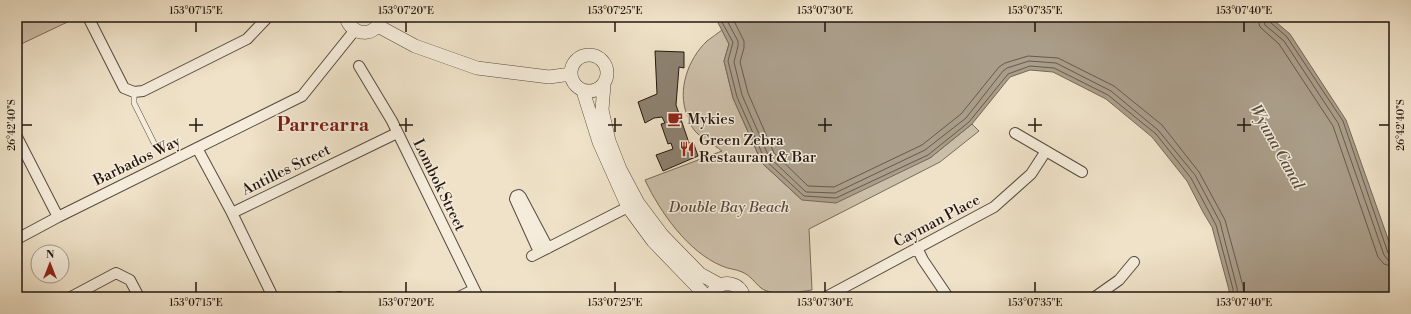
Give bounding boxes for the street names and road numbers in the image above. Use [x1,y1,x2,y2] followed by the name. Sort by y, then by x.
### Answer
[89,131,184,191] street label: Barbados Way
[409,136,470,235] street label: Lombok Street
[238,140,334,200] street label: Antilles Street
[890,190,984,252] street label: Cayman Place

